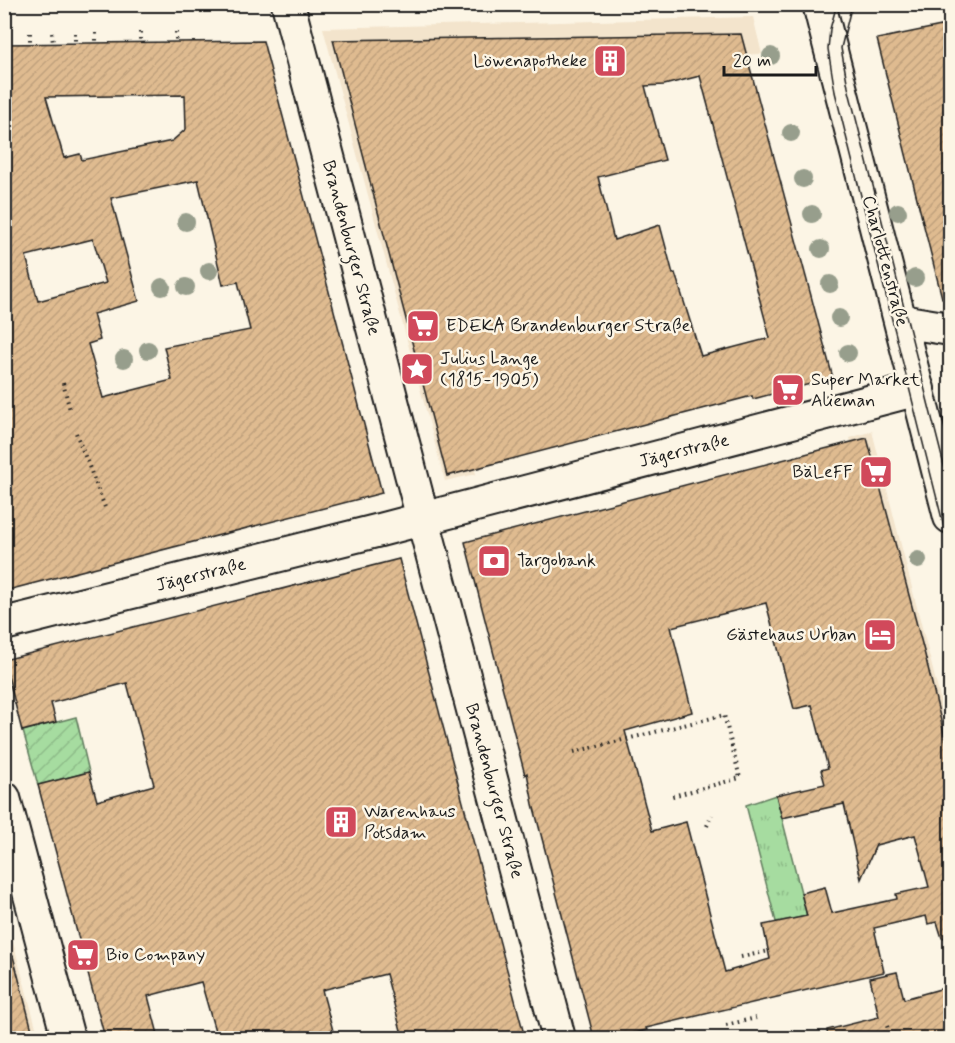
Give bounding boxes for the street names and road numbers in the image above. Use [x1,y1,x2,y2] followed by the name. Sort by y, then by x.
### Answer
[314,158,386,339] street label: Brandenburger Straße
[856,193,914,329] street label: Charlottenstraße
[637,428,732,474] street label: Jägerstraße
[154,552,249,598] street label: Jägerstraße
[457,701,529,882] street label: Brandenburger Straße

